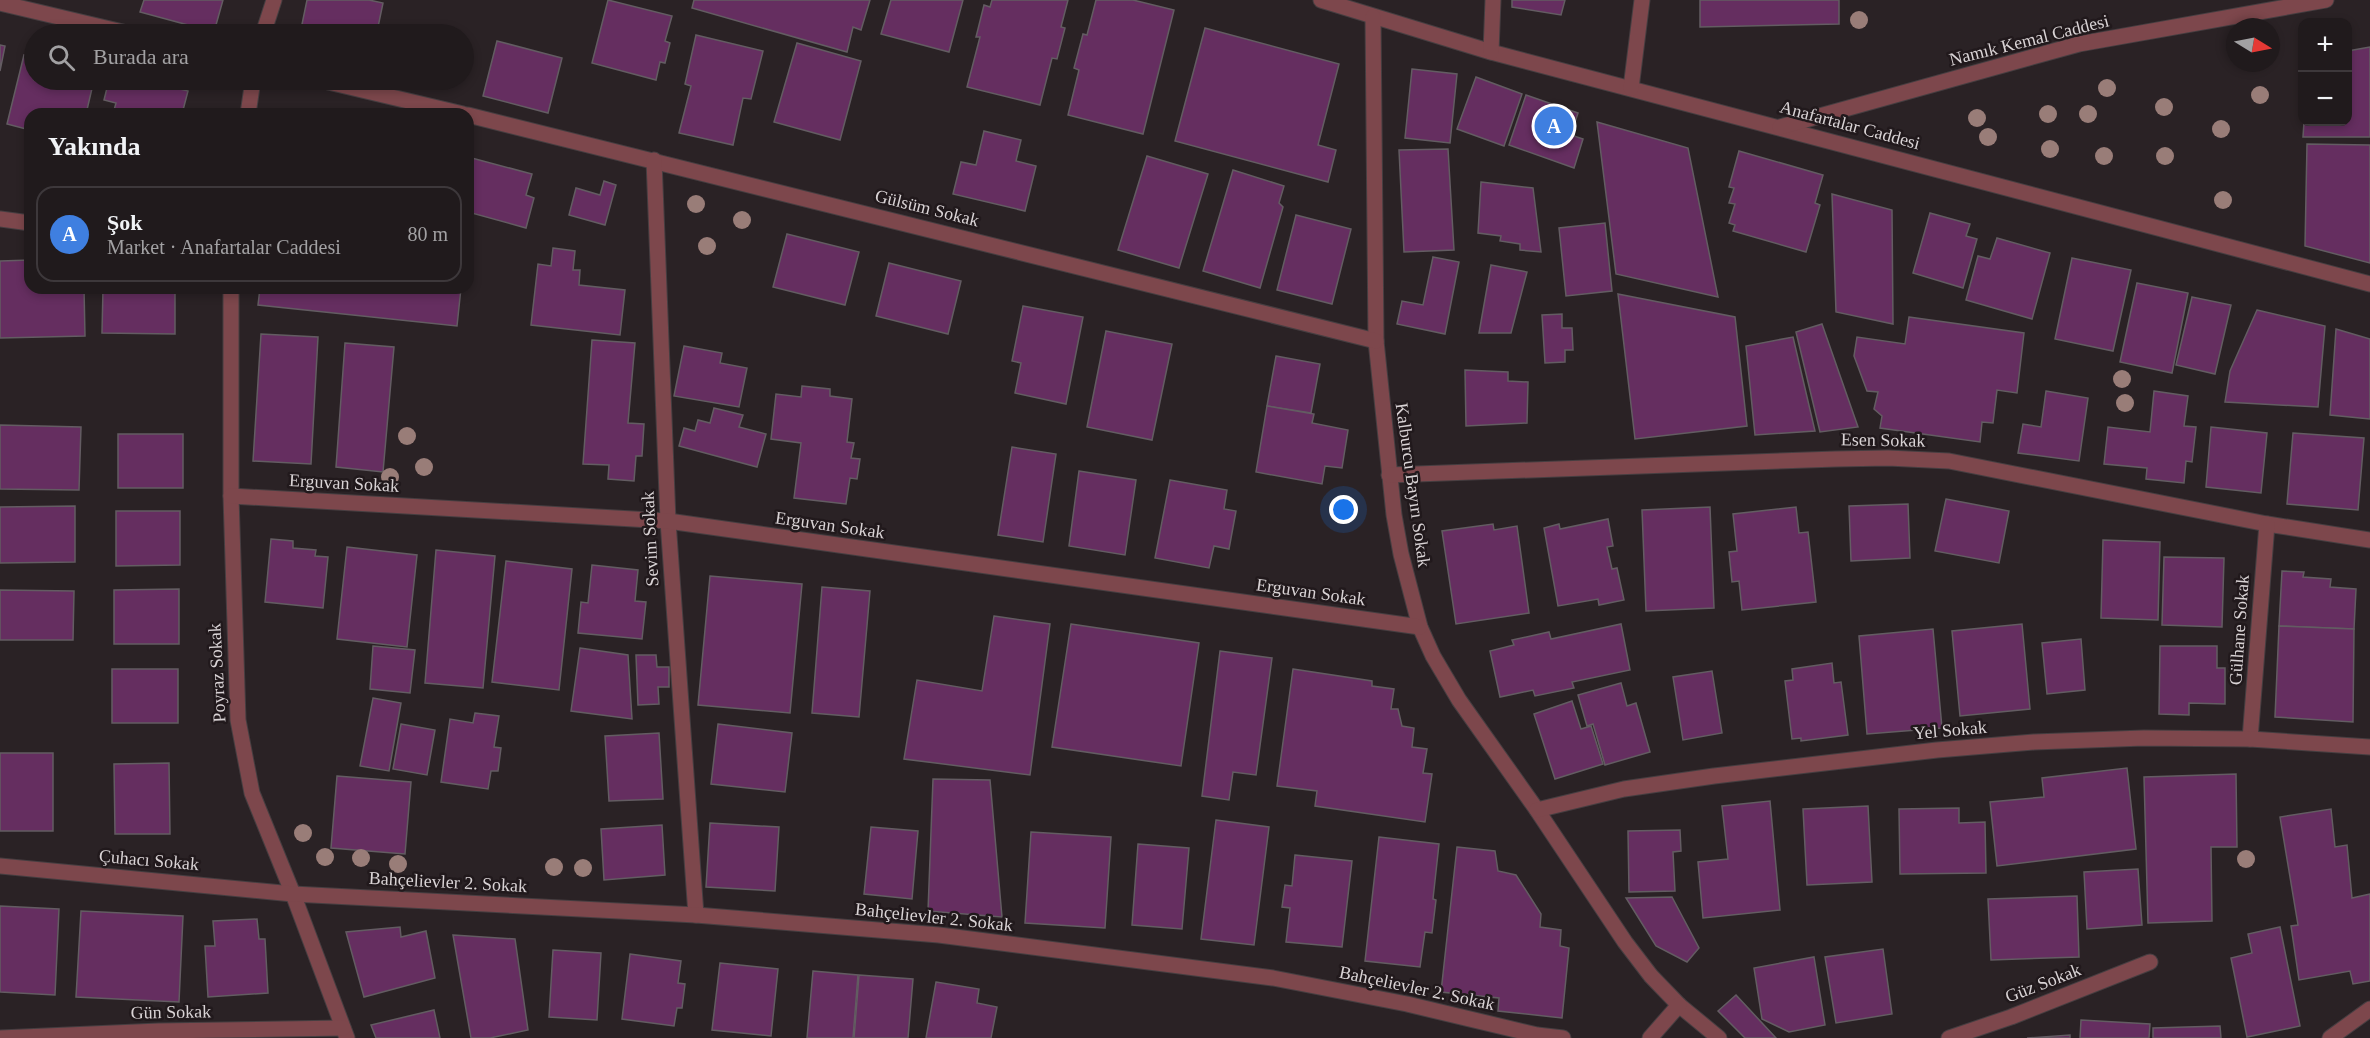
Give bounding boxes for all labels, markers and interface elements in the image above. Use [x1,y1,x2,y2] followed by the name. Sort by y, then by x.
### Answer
[1947,10,2111,70] street label: Namık Kemal Caddesi
[2226,18,2280,72] north arrow
[2298,18,2352,126] map controls
[2298,18,2352,72] button: +
[24,24,474,90] search box
[45,41,78,74] icon: search
[93,44,189,69] text: Burada ara
[2298,72,2352,126] button: −
[1778,97,1922,153] street label: Anafartalar Caddesi
[1534,104,1574,148] pin: A
[48,132,141,161] text: Yakında
[873,185,981,231] street label: Gülsüm Sokak
[107,210,142,235] text: Şok
[62,223,77,245] text: A
[407,223,448,245] text: 80 m
[107,236,341,258] text: Market · Anafartalar Caddesi
[1392,401,1434,569] street label: Kalburcu Bayırı Sokak
[1841,429,1925,451] street label: Esen Sokak
[288,470,400,496] street label: Erguvan Sokak
[638,491,662,587] street label: Sevim Sokak
[1329,495,1358,524] your location
[774,507,886,543] street label: Erguvan Sokak
[1255,574,1367,610] street label: Erguvan Sokak
[2225,574,2253,686] street label: Gülhane Sokak
[204,623,230,723] street label: Poyraz Sokak
[1912,717,1988,743] street label: Yel Sokak
[98,846,200,874] street label: Çuhacı Sokak
[368,868,528,896] street label: Bahçelievler 2. Sokak
[854,899,1014,935] street label: Bahçelievler 2. Sokak
[2002,959,2084,1007] street label: Güz Sokak
[1337,962,1497,1014] street label: Bahçelievler 2. Sokak
[131,1001,211,1023] street label: Gün Sokak

